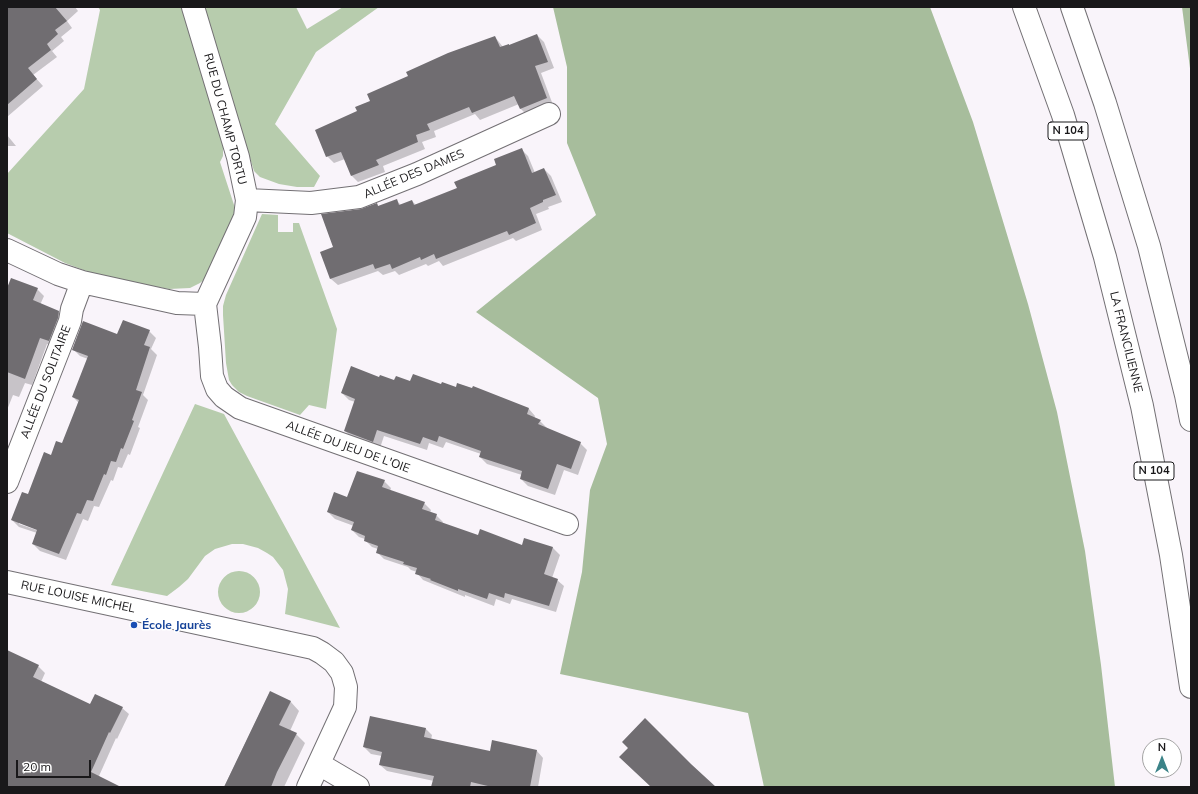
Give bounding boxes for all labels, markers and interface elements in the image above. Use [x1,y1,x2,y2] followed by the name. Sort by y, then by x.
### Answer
[200,52,250,186] street label: RUE DU CHAMP TORTU
[1048,122,1088,140] road number: N 104
[361,146,467,202] street label: ALLÉE DES DAMES
[1106,290,1146,394] street label: LA FRANCILIENNE
[18,323,74,441] street label: ALLÉE DU SOLITAIRE
[284,418,412,476] street label: ALLÉE DU JEU DE L'OIE
[1134,462,1174,480] road number: N 104
[20,578,136,616] street label: RUE LOUISE MICHEL
[142,618,211,632] place label: École Jaurès
[129,620,139,630] marker: École Jaurès
[1142,738,1182,778] north arrow
[1158,740,1166,754] text: N
[18,752,93,778] scale bar
[23,759,51,774] text: 20 m

